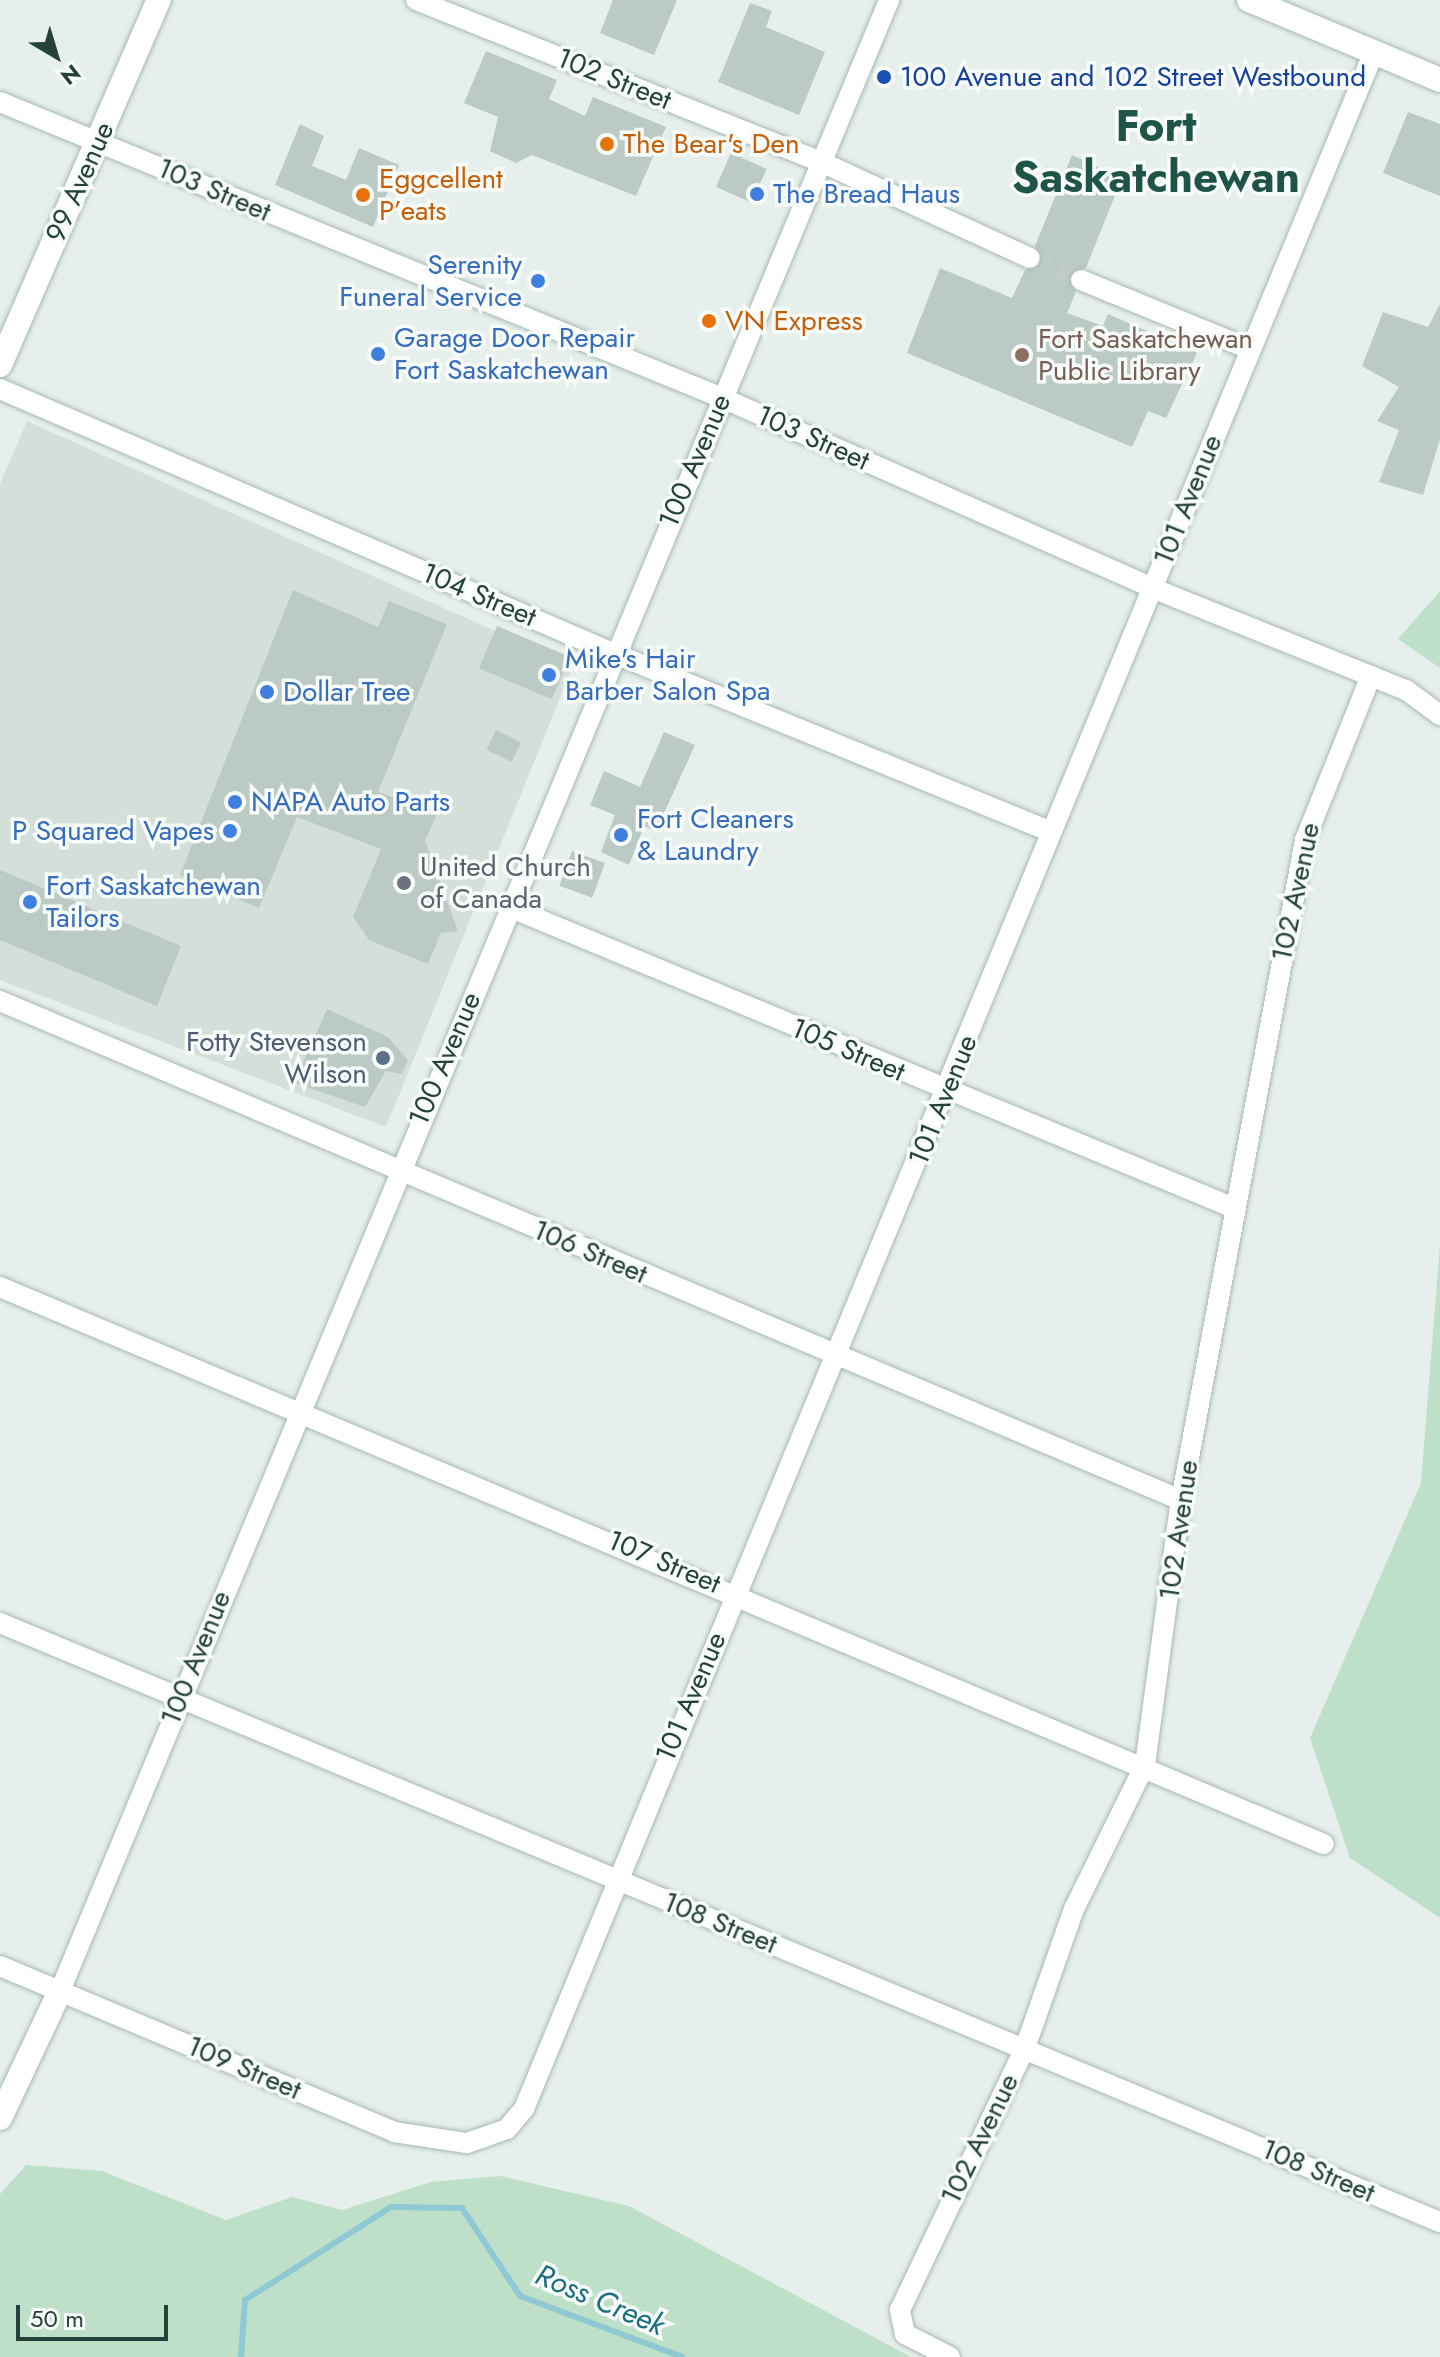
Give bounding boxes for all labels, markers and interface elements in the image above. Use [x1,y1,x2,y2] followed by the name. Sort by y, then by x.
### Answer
[16,16,96,96] north arrow
[552,41,676,117] street label: 102 Street
[54,57,88,93] text: N
[900,60,1366,94] place label: 100 Avenue and 102 Street Westbound
[875,68,893,86] marker: 100 Avenue and 102 Street Westbound
[1012,101,1300,204] district label: Fort Saskatchewan
[39,117,121,247] street label: 99 Avenue
[623,127,800,161] place label: The Bear's Den
[598,135,616,153] marker: The Bear's Den
[152,151,276,229] street label: 103 Street
[379,162,503,228] place label: Eggcellent P’eats
[773,177,960,211] place label: The Bread Haus
[748,185,766,203] marker: The Bread Haus
[354,186,372,204] marker: Eggcellent P’eats
[339,248,522,314] place label: Serenity Funeral Service
[529,272,547,290] marker: Serenity Funeral Service
[725,304,863,338] place label: VN Express
[700,312,718,330] marker: VN Express
[394,321,635,387] place label: Garage Door Repair Fort Saskatchewan
[1038,322,1253,388] place label: Fort Saskatchewan Public Library
[369,345,387,363] marker: Garage Door Repair Fort Saskatchewan
[1013,346,1031,364] marker: Fort Saskatchewan Public Library
[652,389,738,533] street label: 100 Avenue
[751,398,875,478] street label: 103 Street
[1147,430,1229,570] street label: 101 Avenue
[417,556,541,634] street label: 104 Street
[565,642,770,708] place label: Mike's Hair Barber Salon Spa
[540,666,558,684] marker: Mike's Hair Barber Salon Spa
[283,675,410,709] place label: Dollar Tree
[258,683,276,701] marker: Dollar Tree
[251,785,450,819] place label: NAPA Auto Parts
[226,793,244,811] marker: NAPA Auto Parts
[637,802,794,868] place label: Fort Cleaners & Laundry
[12,814,214,848] place label: P Squared Vapes
[1265,820,1327,964] street label: 102 Avenue
[221,822,239,840] marker: P Squared Vapes
[612,826,630,844] marker: Fort Cleaners & Laundry
[420,850,591,916] place label: United Church of Canada
[46,869,261,935] place label: Fort Saskatchewan Tailors
[395,874,413,892] marker: United Church of Canada
[21,893,39,911] marker: Fort Saskatchewan Tailors
[402,987,488,1131] street label: 100 Avenue
[786,1011,910,1089] street label: 105 Street
[186,1025,367,1091] place label: Fotty Stevenson Wilson
[902,1030,984,1170] street label: 101 Avenue
[374,1049,392,1067] marker: Fotty Stevenson Wilson
[528,1213,652,1291] street label: 106 Street
[1153,1458,1205,1602] street label: 102 Avenue
[603,1523,725,1601] street label: 107 Street
[154,1586,238,1730] street label: 100 Avenue
[649,1627,733,1767] street label: 101 Avenue
[658,1885,782,1961] street label: 108 Street
[182,2029,306,2107] street label: 109 Street
[934,2068,1026,2210] street label: 102 Avenue
[1256,2132,1380,2210] street label: 108 Street
[530,2257,670,2343] water label: Ross Creek
[20,2289,172,2339] scale bar
[30,2301,84,2336] text: 50 m

